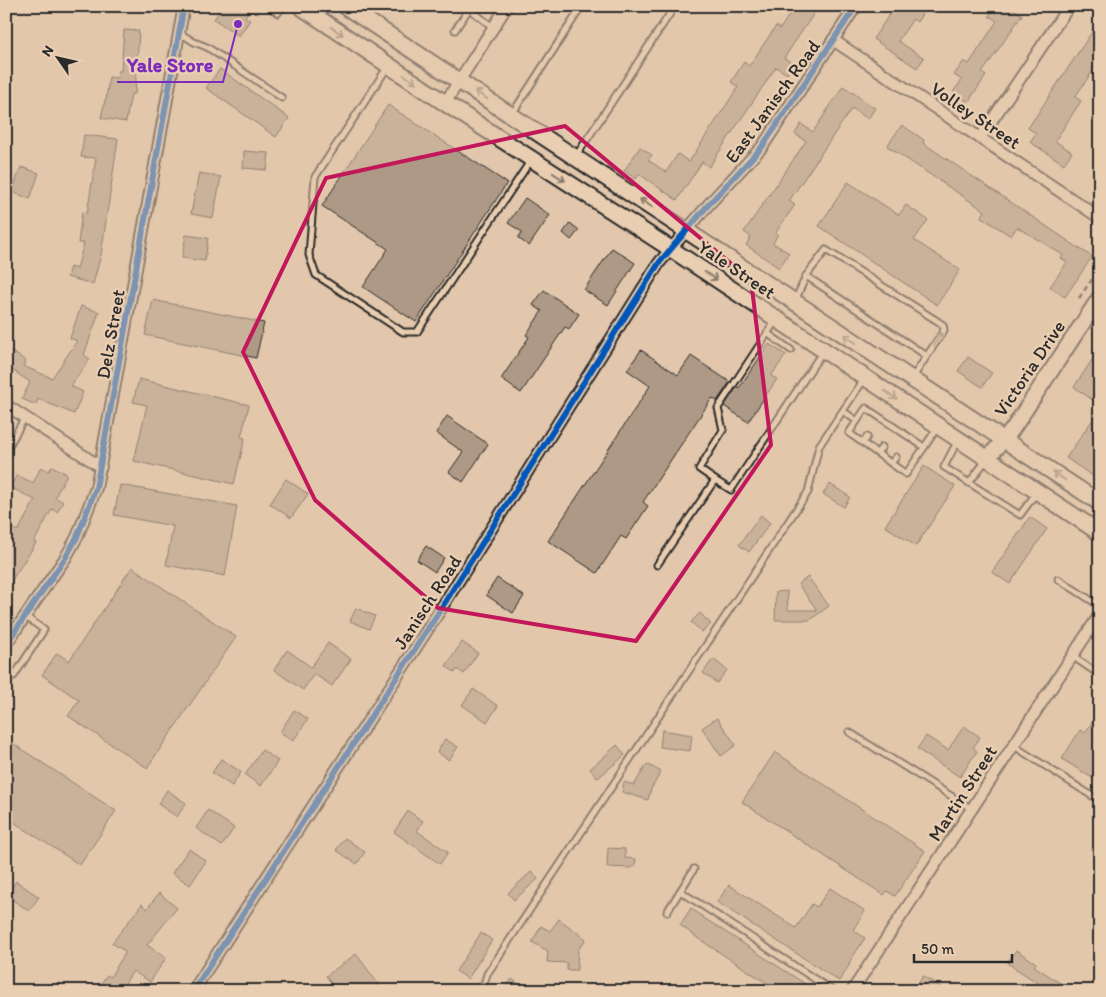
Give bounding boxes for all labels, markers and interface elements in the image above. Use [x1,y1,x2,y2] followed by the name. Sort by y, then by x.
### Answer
[330,26,344,36] one-way arrow
[32,32,82,82] north arrow
[720,35,825,167] street label: East Janisch Road
[38,42,57,60] text: N
[117,47,223,82] callout: Yale Store
[126,53,214,77] text: Yale Store
[402,74,416,84] one-way arrow
[926,77,1025,154] street label: Volley Street
[474,90,488,100] one-way arrow
[552,172,566,182] one-way arrow
[639,198,653,209] one-way arrow
[693,235,780,304] street label: Yale Street
[704,271,718,281] one-way arrow
[91,288,130,381] street label: Delz Street
[989,316,1070,421] street label: Victoria Drive
[933,332,943,346] one-way arrow
[843,334,857,345] one-way arrow
[883,390,897,400] one-way arrow
[1052,471,1066,481] one-way arrow
[389,551,466,654] street label: Janisch Road
[923,741,1002,846] street label: Martin Street
[914,932,1011,964] scale bar
[921,940,954,958] text: 50 m

